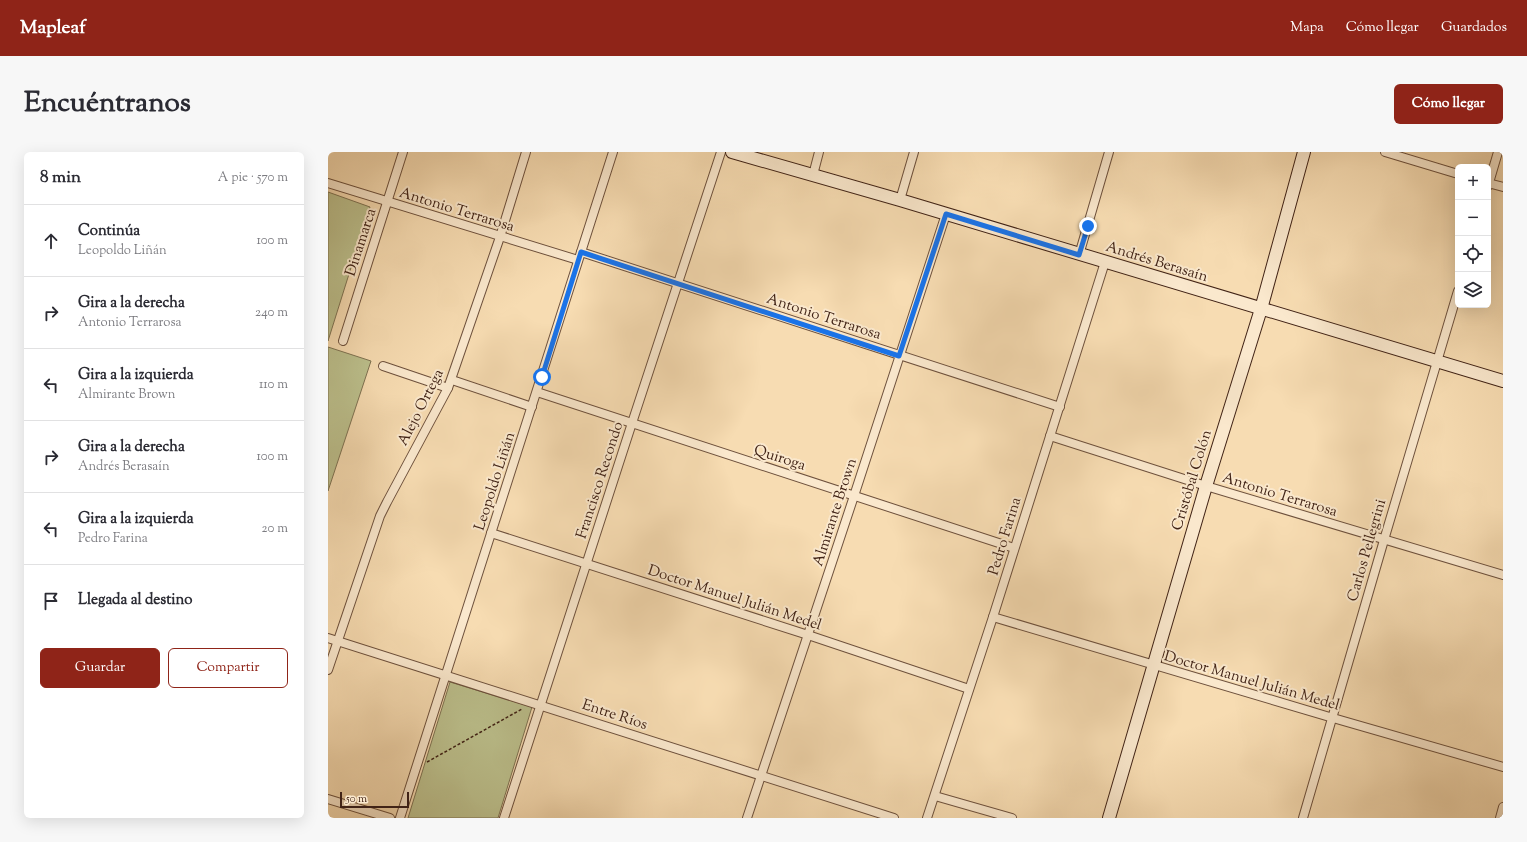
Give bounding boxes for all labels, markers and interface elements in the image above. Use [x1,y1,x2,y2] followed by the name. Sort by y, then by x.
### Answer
[20,15,86,42] text: Mapleaf
[1290,18,1324,38] text: Mapa
[1346,18,1419,38] text: Cómo llegar
[1441,18,1507,38] text: Guardados
[24,84,191,124] text: Encuéntranos
[1394,84,1503,124] button: Cómo llegar
[1455,164,1491,308] map controls
[1455,164,1491,200] button: +
[40,166,81,190] text: 8 min
[218,169,288,187] text: A pie · 570 m
[396,183,517,238] street label: Antonio Terrarosa
[1455,200,1491,236] button: −
[341,206,382,279] street label: Dinamarca
[1079,217,1097,235] route end
[78,221,140,242] text: Continúa
[40,230,62,252] icon: ahead
[256,232,288,250] text: 100 m
[1455,236,1491,272] button: locate
[1103,237,1210,288] street label: Andrés Berasaín
[78,242,167,260] text: Leopoldo Liñán
[1455,272,1491,308] button: layers
[763,289,884,346] street label: Antonio Terrarosa
[78,293,185,314] text: Gira a la derecha
[40,302,62,324] icon: right
[255,304,288,322] text: 240 m
[78,314,182,332] text: Antonio Terrarosa
[78,365,194,386] text: Gira a la izquierda
[393,366,450,450] street label: Alejo Ortega
[533,368,551,386] route start
[40,374,62,396] icon: left
[259,376,288,394] text: 110 m
[78,386,175,404] text: Almirante Brown
[572,419,629,542] street label: Francisco Recondo
[1167,427,1218,533] street label: Cristóbal Colón
[470,429,521,533] street label: Leopoldo Liñán
[78,437,185,458] text: Gira a la derecha
[751,440,808,477] street label: Quiroga
[40,446,62,468] icon: right
[256,448,288,466] text: 100 m
[808,456,863,569] street label: Almirante Brown
[78,458,170,476] text: Andrés Berasaín
[1219,468,1340,523] street label: Antonio Terrarosa
[984,495,1027,578] street label: Pedro Farina
[1343,497,1392,604] street label: Carlos Pellegrini
[78,509,194,530] text: Gira a la izquierda
[40,518,62,540] icon: left
[262,520,288,538] text: 20 m
[78,530,148,548] text: Pedro Farina
[645,560,824,636] street label: Doctor Manuel Julián Medel
[40,590,62,612] icon: arrive
[78,590,193,611] text: Llegada al destino
[1161,646,1342,717] street label: Doctor Manuel Julián Medel
[40,648,160,688] button: Guardar
[168,648,288,688] button: Compartir
[579,695,650,736] street label: Entre Ríos
[340,790,409,809] scale bar
[346,791,367,807] text: 50 m

